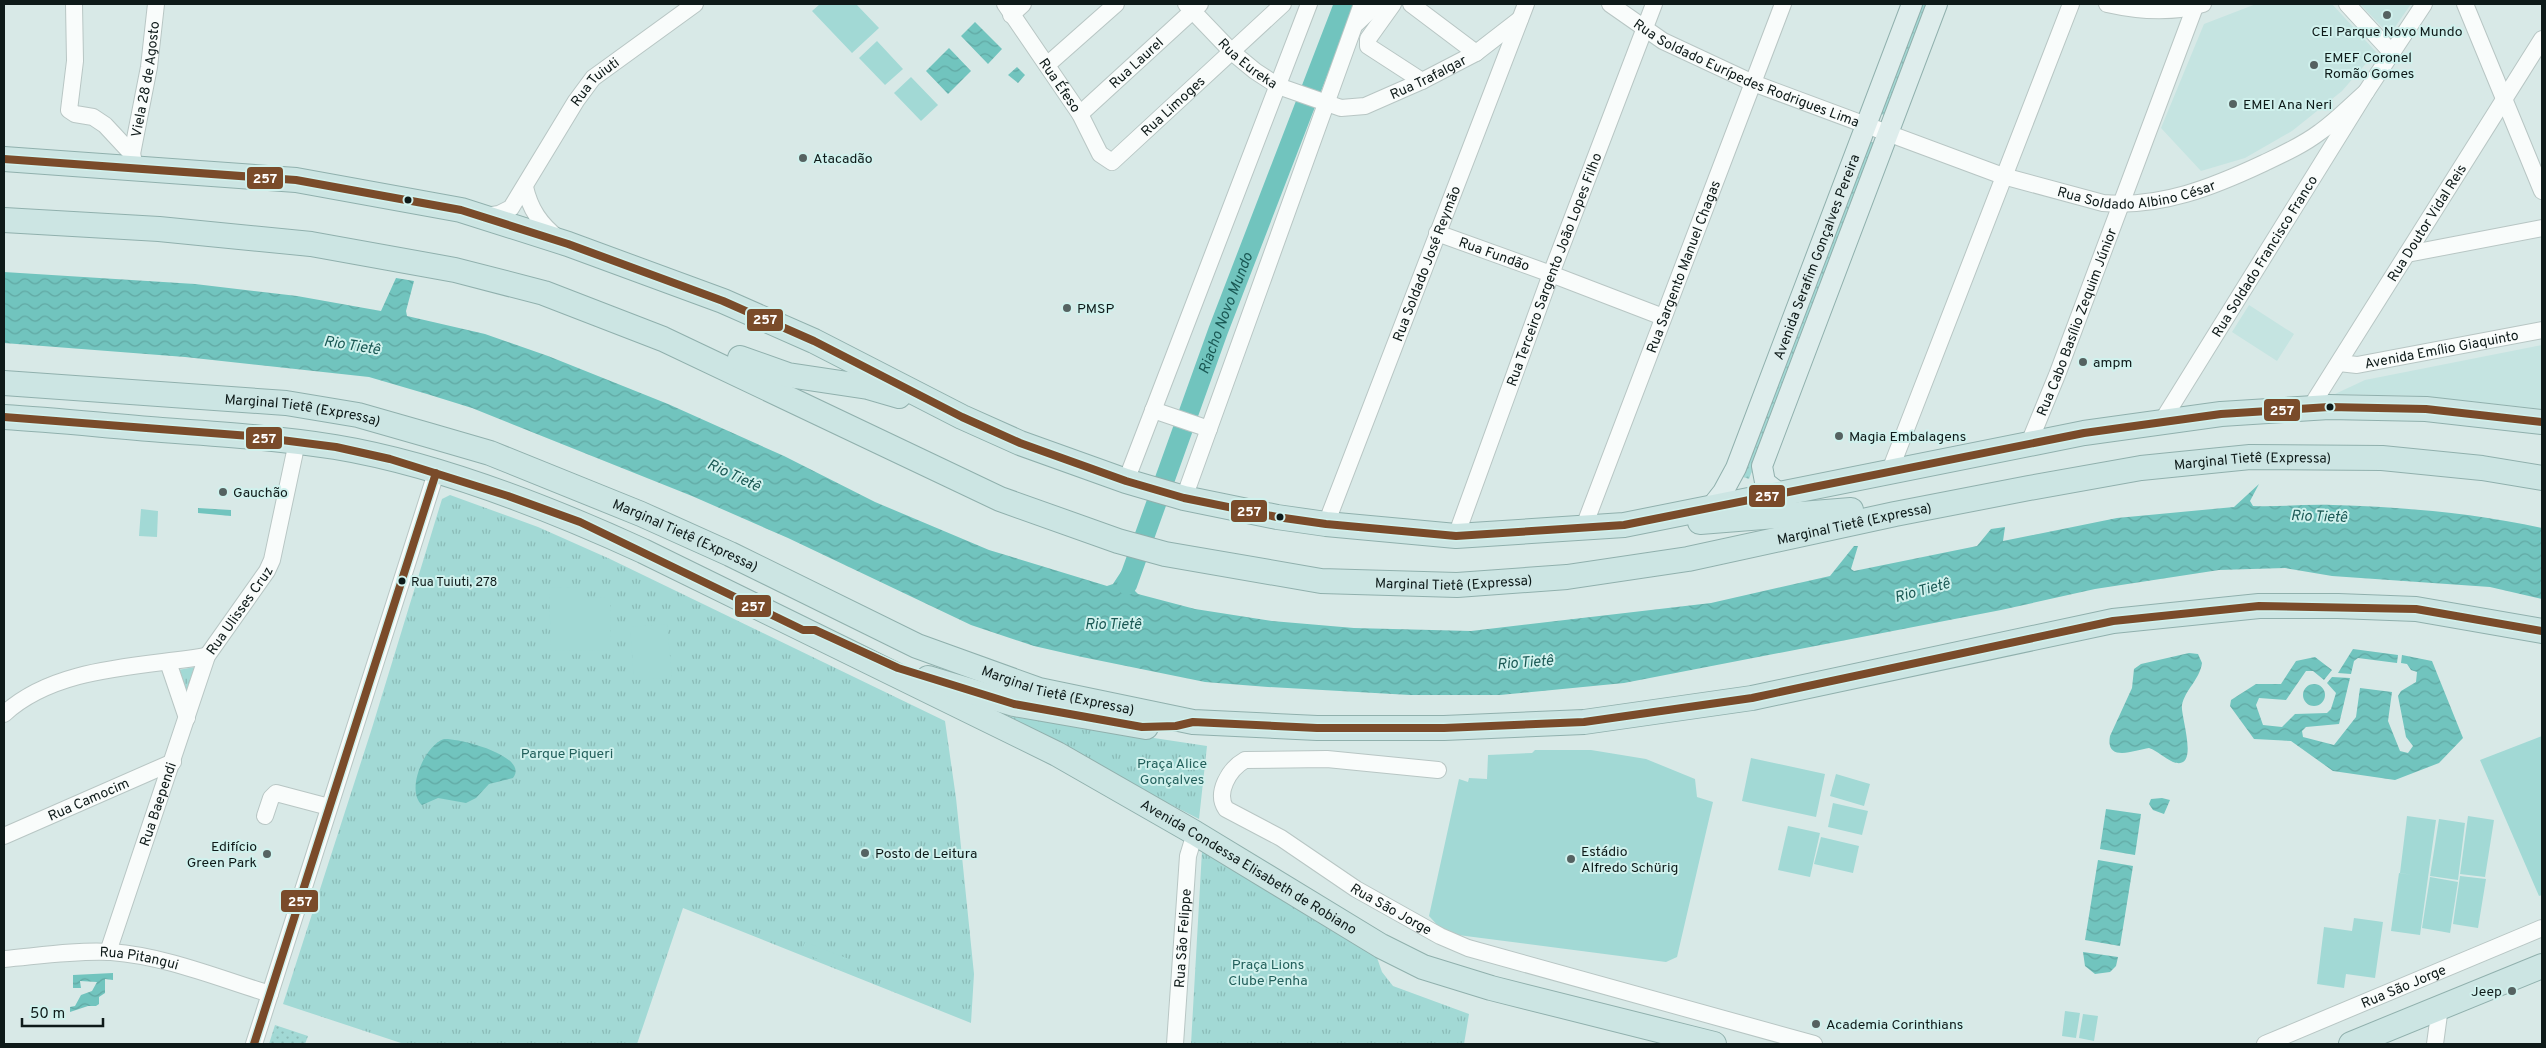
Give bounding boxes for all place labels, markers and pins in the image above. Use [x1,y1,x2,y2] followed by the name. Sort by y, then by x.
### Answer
[2381,9,2393,21] marker: CEI Parque Novo Mundo
[2311,24,2463,41] place label: CEI Parque Novo Mundo
[2324,50,2414,83] place label: EMEF Coronel Romão Gomes
[2308,59,2320,71] marker: EMEF Coronel Romão Gomes
[2243,97,2332,114] place label: EMEI Ana Neri
[2227,98,2239,110] marker: EMEI Ana Neri
[813,151,873,168] place label: Atacadão
[797,152,809,164] marker: Atacadão
[403,195,413,205] unlabelled marker
[1077,301,1114,318] place label: PMSP
[1061,302,1073,314] marker: PMSP
[2093,355,2132,372] place label: ampm
[2077,356,2089,368] marker: ampm
[2325,402,2335,412] unlabelled marker
[1849,429,1966,446] place label: Magia Embalagens
[1833,430,1845,442] marker: Magia Embalagens
[233,485,288,502] place label: Gauchão
[217,486,229,498] marker: Gauchão
[1275,512,1285,522] unlabelled marker
[411,575,497,591] place label: Rua Tuiuti, 278
[397,576,407,586] marker: Rua Tuiuti, 278
[187,839,257,872] place label: Edifício Green Park
[1581,844,1678,877] place label: Estádio Alfredo Schürig
[875,846,977,863] place label: Posto de Leitura
[859,847,871,859] marker: Posto de Leitura
[261,848,273,860] marker: Edifício Green Park
[1565,853,1577,865] marker: Estádio Alfredo Schürig
[2471,984,2502,1001] place label: Jeep
[2506,985,2518,997] marker: Jeep
[1826,1017,1963,1034] place label: Academia Corinthians
[1810,1018,1822,1030] marker: Academia Corinthians

